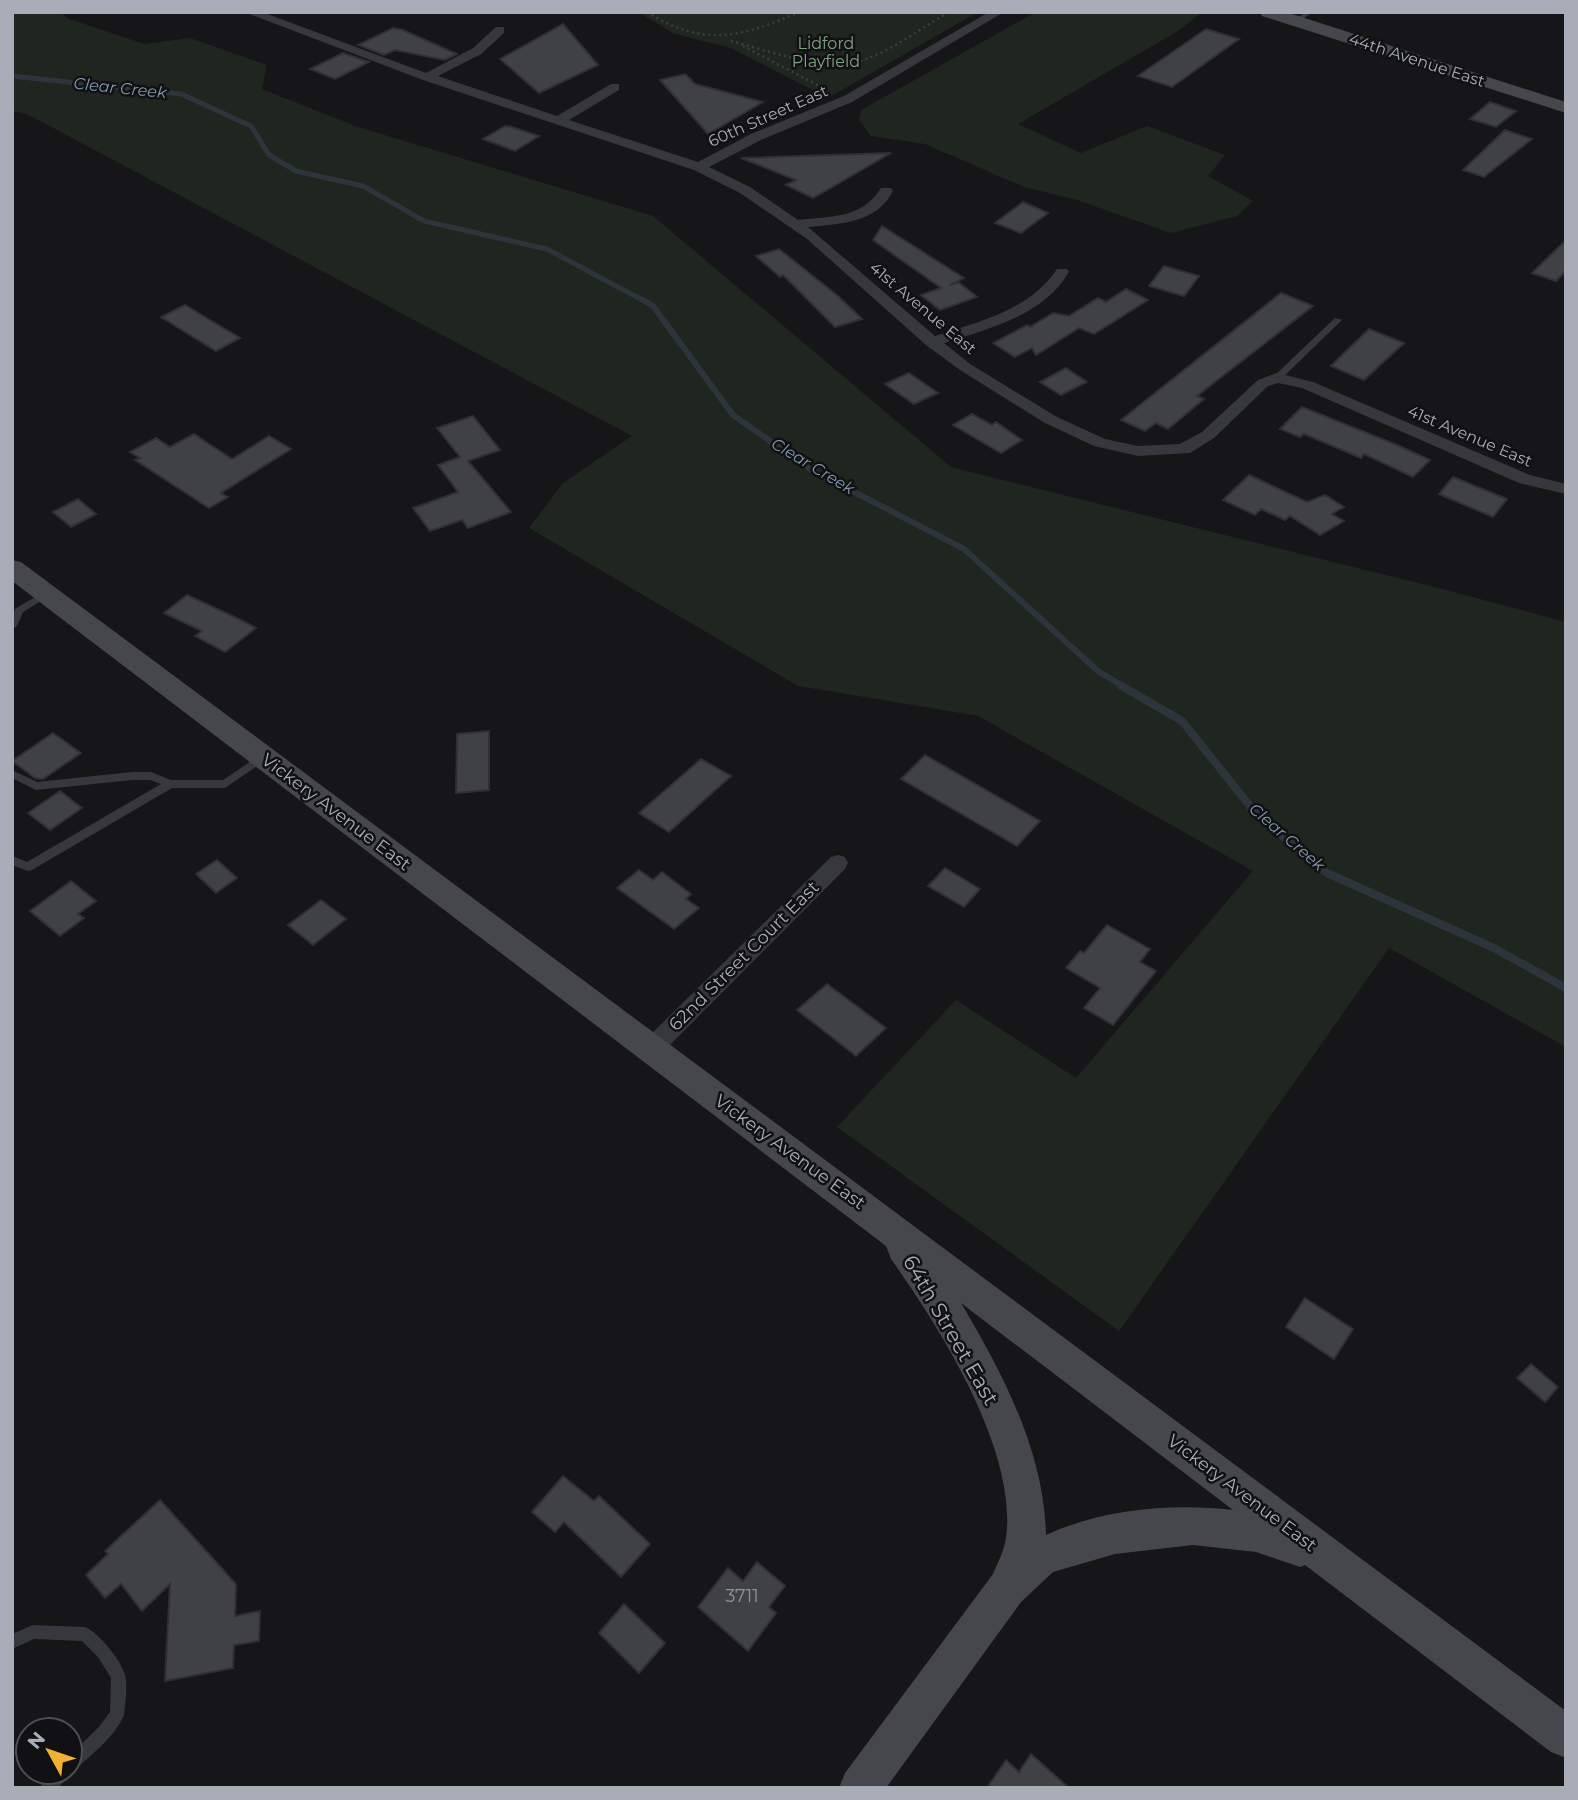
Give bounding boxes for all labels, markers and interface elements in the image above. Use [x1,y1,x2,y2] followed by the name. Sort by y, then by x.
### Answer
[1347,29,1488,91] street label: 44th Avenue East
[792,34,860,71] park label: Lidford Playfield
[73,74,169,102] water label: Clear Creek
[705,81,831,151] street label: 60th Street East
[866,258,981,358] street label: 41st Avenue East
[1405,401,1536,471] street label: 41st Avenue East
[768,434,859,499] water label: Clear Creek
[257,749,415,875] street label: Vickery Avenue East
[1245,799,1330,876] water label: Clear Creek
[664,876,824,1036] street label: 62nd Street Court East
[710,1090,870,1214] street label: Vickery Avenue East
[898,1251,1004,1409] street label: 64th Street East
[1163,1430,1321,1556] street label: Vickery Avenue East
[725,1585,759,1607] house number: 3711
[14,1716,84,1786] north arrow
[23,1727,50,1754] text: N

